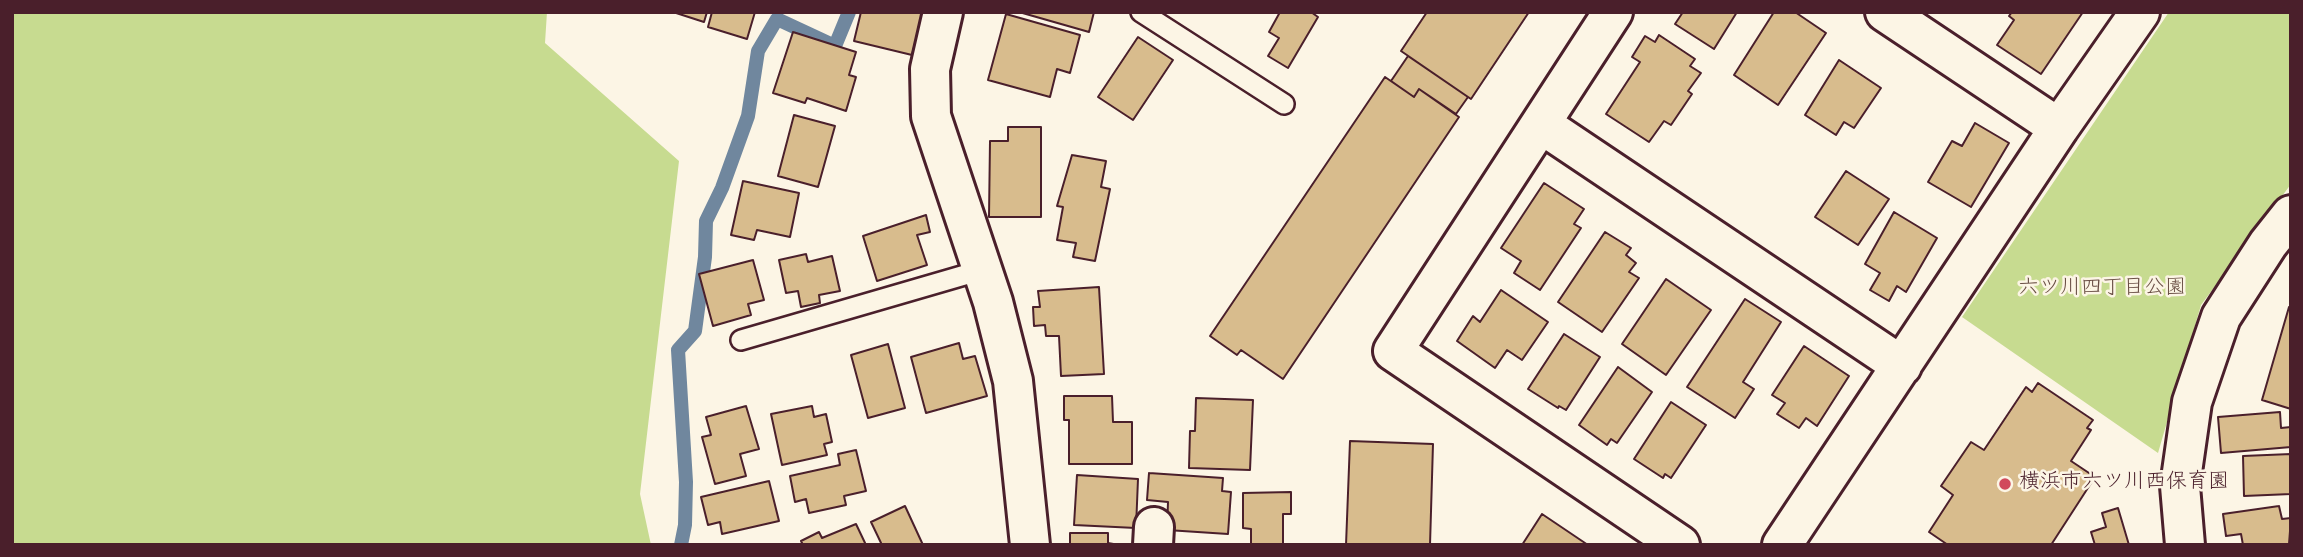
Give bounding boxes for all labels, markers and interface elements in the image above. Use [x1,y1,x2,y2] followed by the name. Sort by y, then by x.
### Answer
[2018,277,2186,303] park label: 六ツ川四丁目公園
[2019,471,2229,497] place label: 横浜市六ツ川西保育園
[1997,476,2013,492] marker: 横浜市六ツ川西保育園

